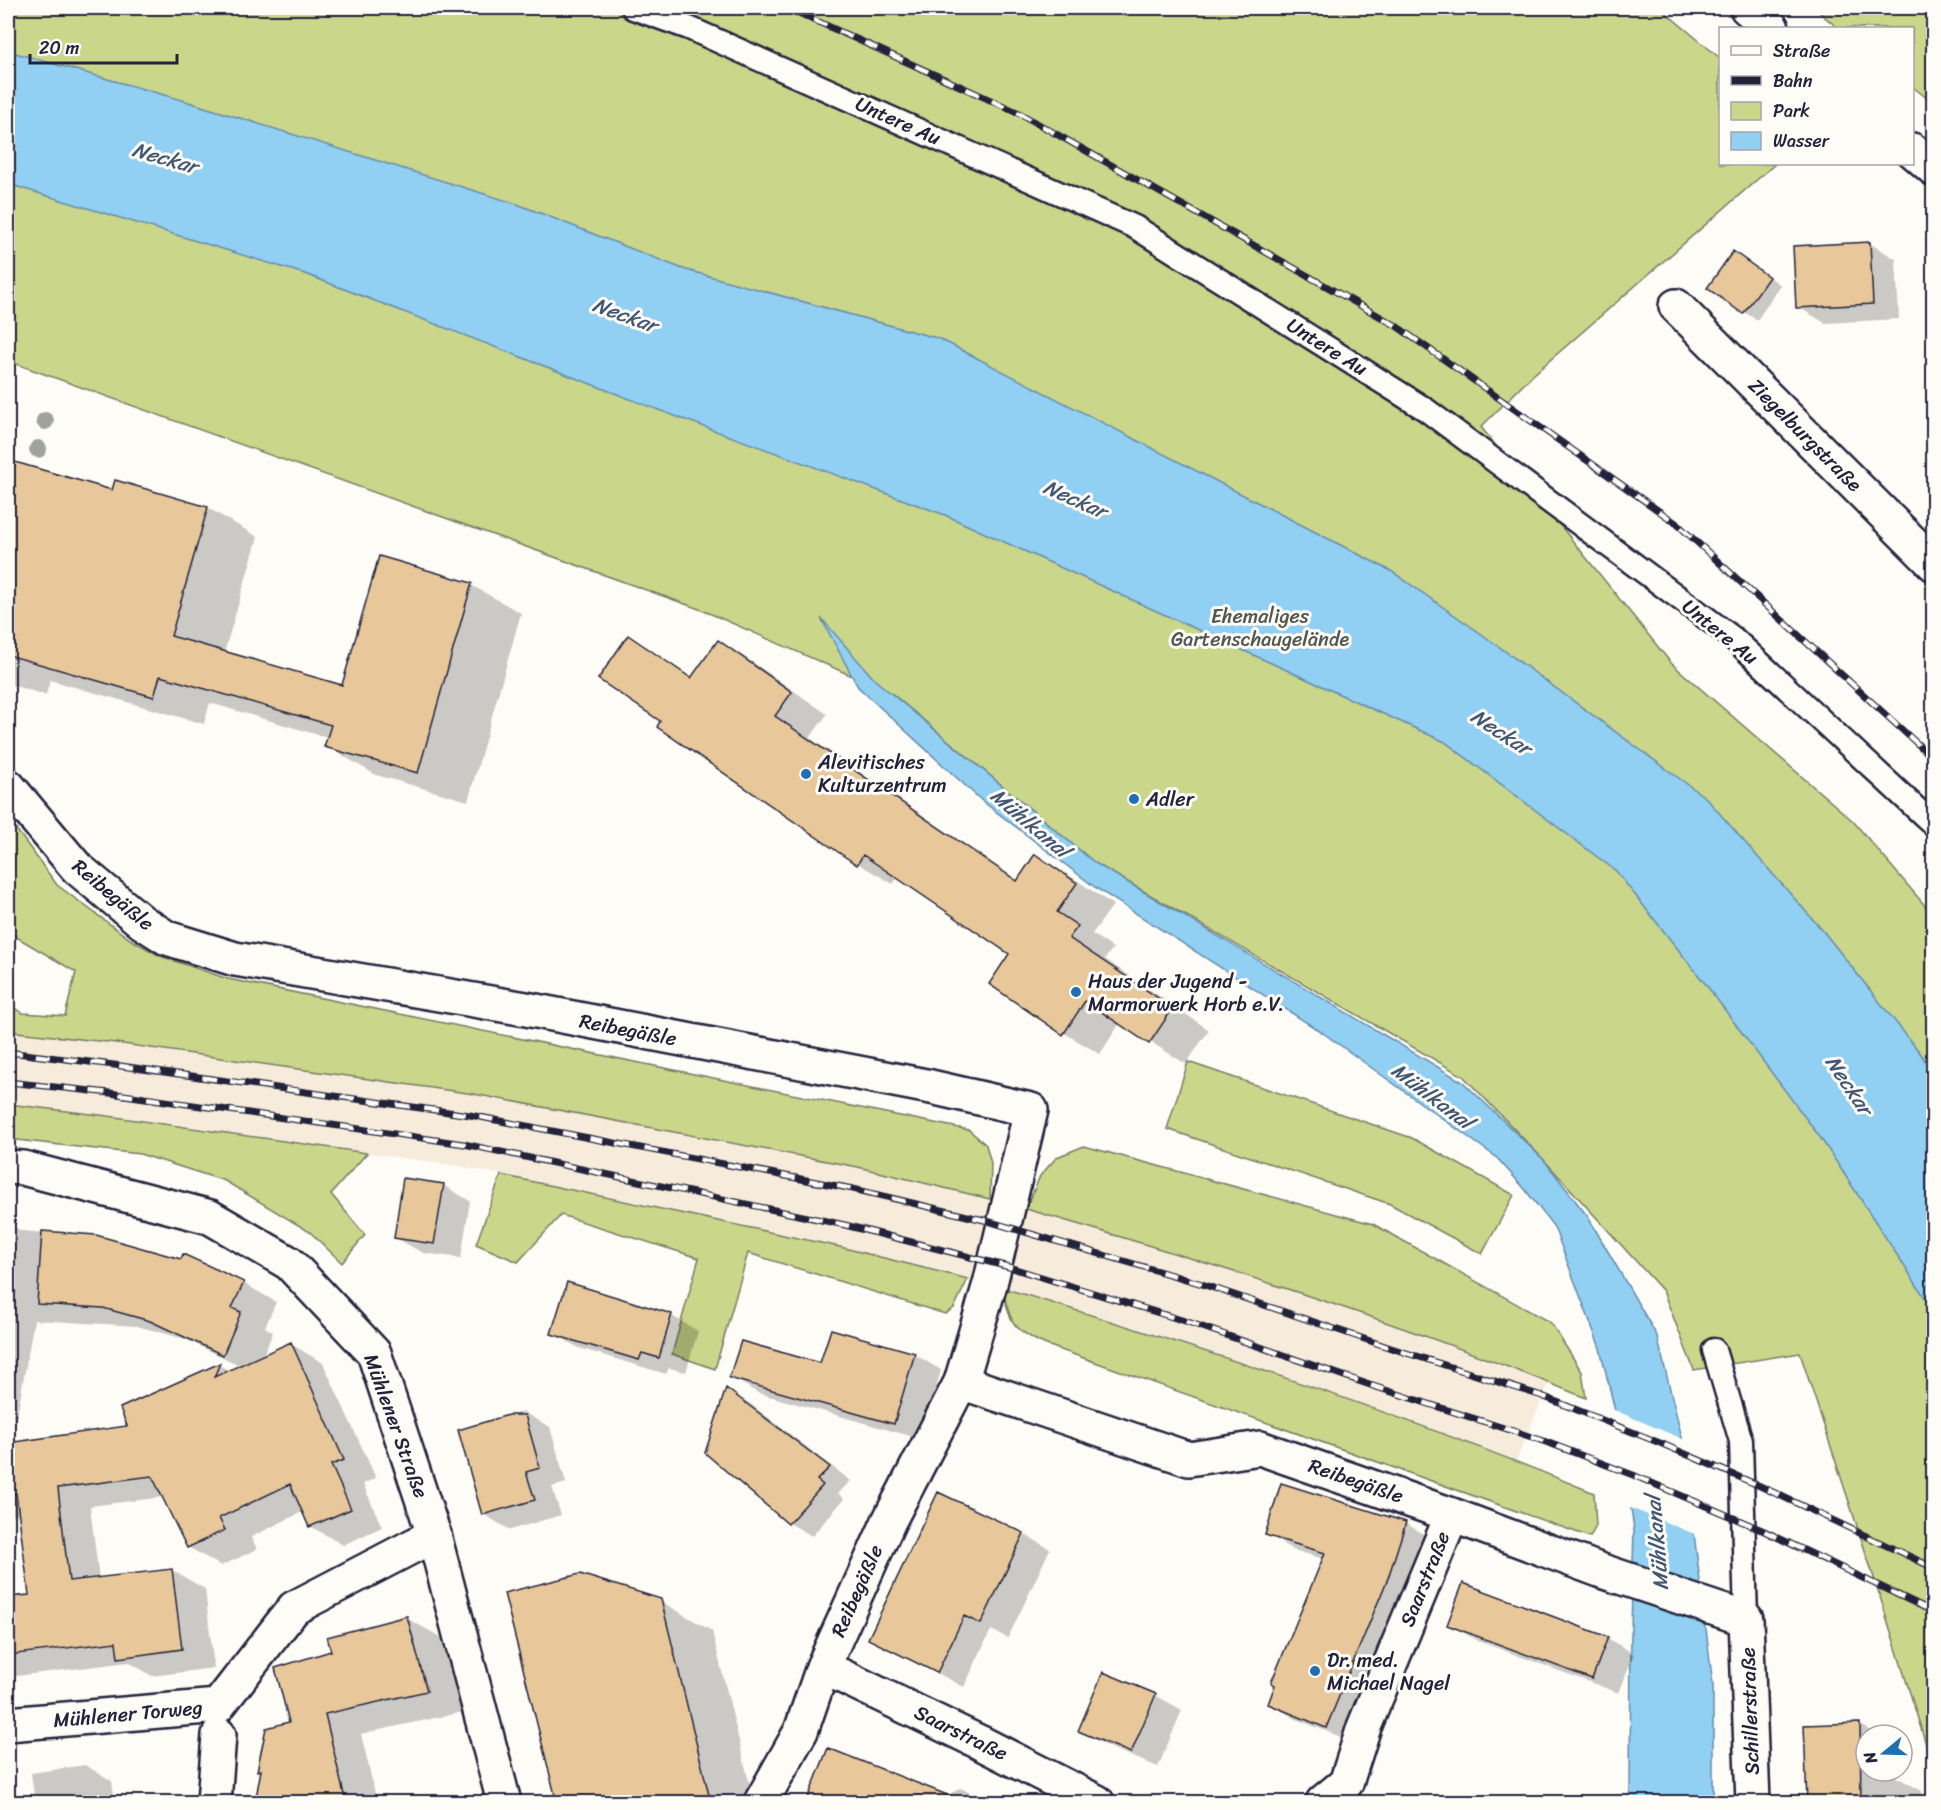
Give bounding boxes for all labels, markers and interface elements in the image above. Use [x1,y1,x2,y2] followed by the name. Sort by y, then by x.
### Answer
[30,27,177,65] scale bar
[1719,27,1914,165] legend
[39,32,79,64] text: 20 m
[1773,35,1830,67] text: Straße
[1773,65,1813,97] text: Bahn
[850,87,947,156] street label: Untere Au
[1773,95,1810,127] text: Park
[1773,125,1831,157] text: Wasser
[128,131,205,186] water label: Neckar
[587,286,666,345] water label: Neckar
[1279,308,1375,386] street label: Untere Au
[1739,369,1871,501] street label: Ziegelburgstraße
[1037,468,1116,531] water label: Neckar
[1674,590,1766,674] street label: Untere Au
[1171,599,1349,657] park label: Ehemaliges Gartenschaugelände
[1463,698,1542,768] water label: Neckar
[817,745,947,803] place label: Alevitisches Kulturzentrum
[799,767,813,781] marker: Alevitisches Kulturzentrum
[981,778,1082,871] water label: Mühlkanal
[1145,782,1195,817] place label: Adler
[1127,792,1141,806] marker: Adler
[64,850,162,940] street label: Reibegäßle
[1088,964,1284,1022] place label: Haus der Jugend - Marmorwerk Horb e.V.
[1069,985,1083,999] marker: Haus der Jugend - Marmorwerk Horb e.V.
[576,1003,680,1057] street label: Reibegäßle
[1815,1047,1885,1126] water label: Neckar
[1383,1052,1485,1143] water label: Mühlkanal
[354,1349,438,1503] street label: Mühlener Straße
[1304,1448,1408,1514] street label: Reibegäßle
[1633,1489,1680,1592] water label: Mühlkanal
[1390,1526,1460,1632] street label: Saarstraße
[821,1539,893,1643] street label: Reibegäßle
[1327,1643,1451,1701] place label: Dr. med. Michael Nagel
[1730,1647,1770,1775] street label: Schillerstraße
[1308,1664,1322,1678] marker: Dr. med. Michael Nagel
[52,1690,204,1738] street label: Mühlener Torweg
[908,1695,1014,1771] street label: Saarstraße
[1854,1723,1914,1783] north arrow
[1854,1747,1886,1769] text: N

